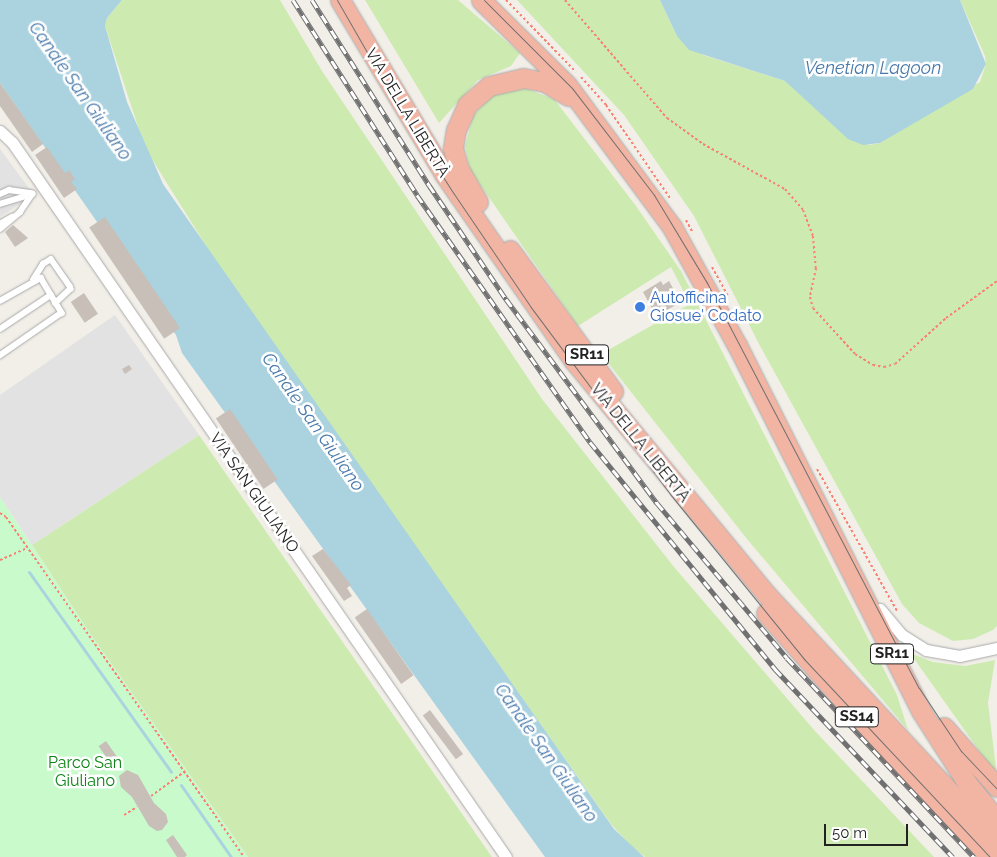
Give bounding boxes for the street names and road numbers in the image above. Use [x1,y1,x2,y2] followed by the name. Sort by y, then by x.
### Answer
[361,45,453,181] street label: VIA DELLA LIBERTÀ
[564,342,610,368] road number: SR11
[586,379,694,507] street label: VIA DELLA LIBERTÀ
[205,429,303,557] street label: VIA SAN GIULIANO
[870,642,914,666] road number: SR11
[834,704,880,730] road number: SS14

